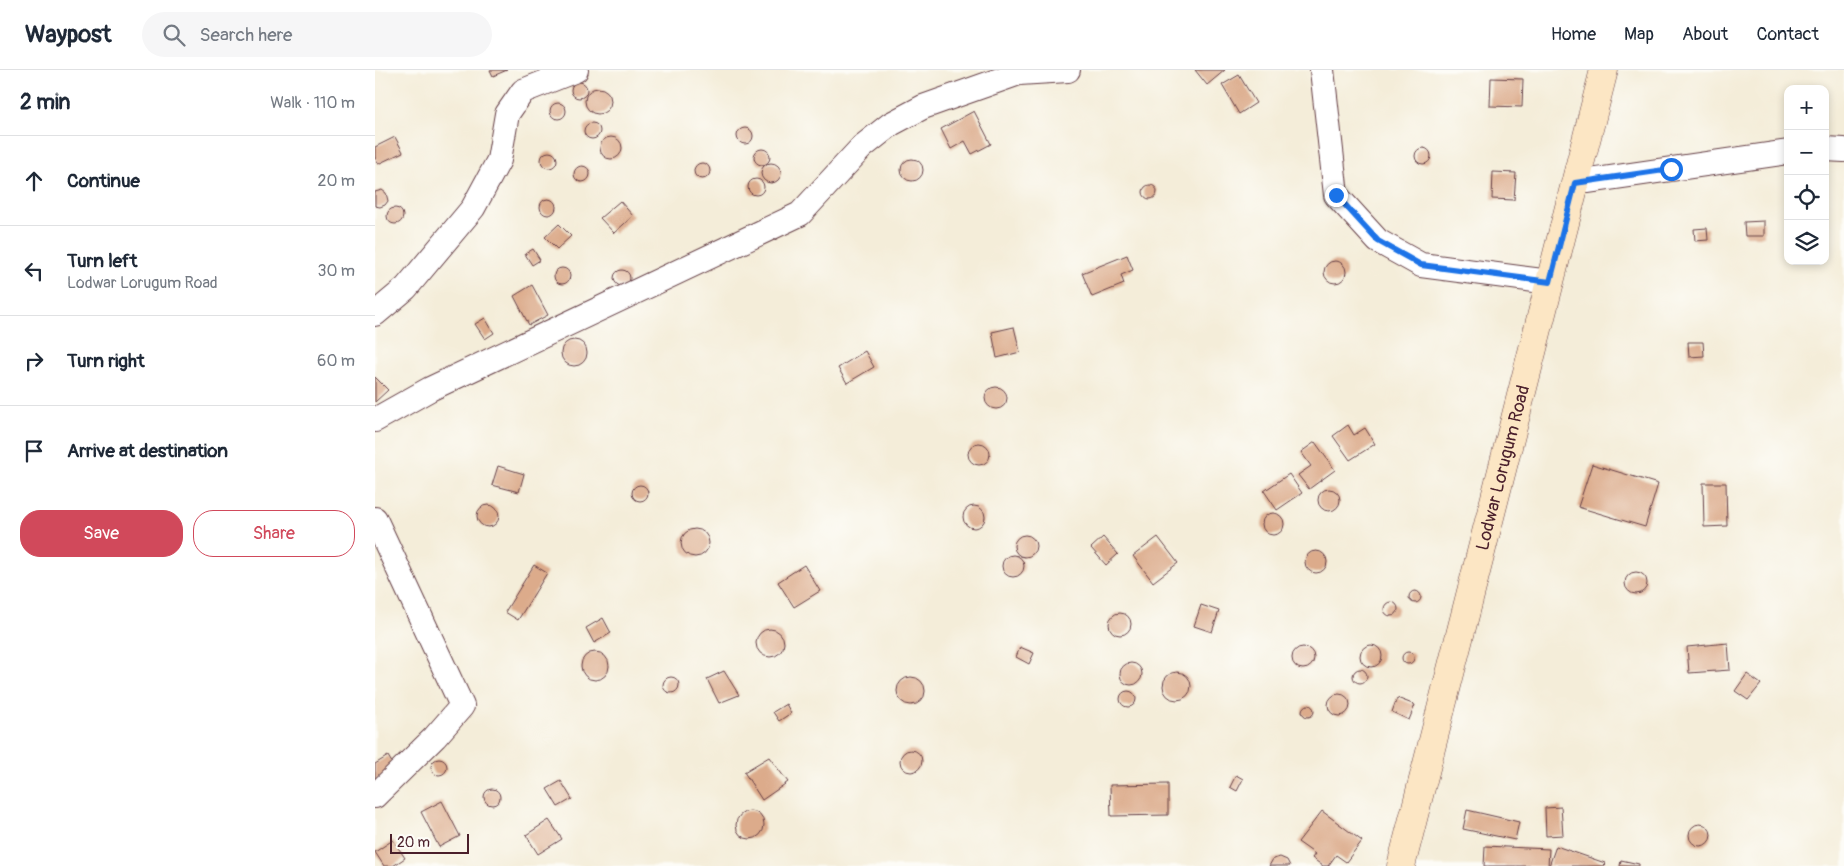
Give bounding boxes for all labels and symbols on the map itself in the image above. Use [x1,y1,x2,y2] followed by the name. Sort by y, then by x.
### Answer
[1660,158,1683,181] route start
[1325,184,1348,207] route end
[1471,383,1535,553] street label: Lodwar Lorugum Road
[390,831,469,854] scale bar

